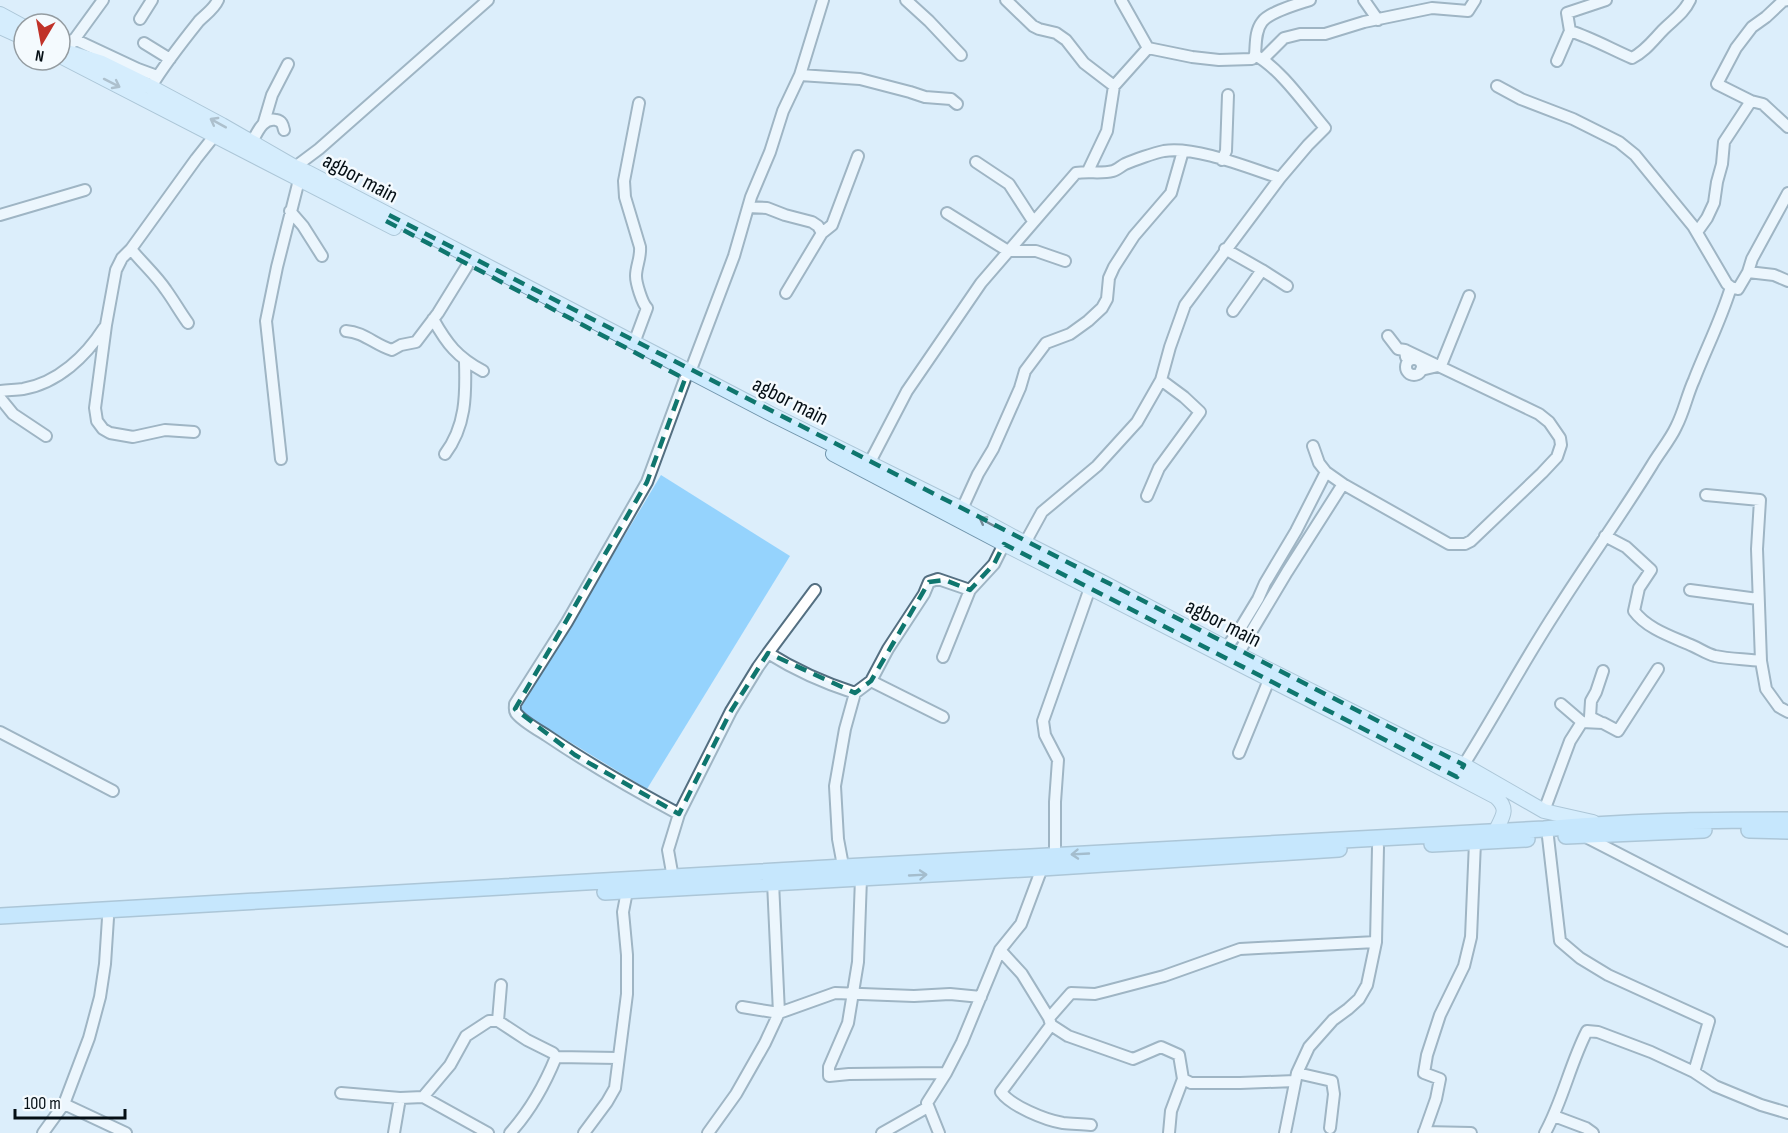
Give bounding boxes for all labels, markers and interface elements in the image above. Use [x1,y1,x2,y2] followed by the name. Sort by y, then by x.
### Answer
[12,12,72,72] north arrow
[34,45,46,65] text: N
[103,77,121,89] one-way arrow
[210,117,227,129] one-way arrow
[318,147,403,209] street label: agbor main
[748,371,833,432] street label: agbor main
[979,516,996,528] one-way arrow
[1181,593,1266,654] street label: agbor main
[1070,849,1090,860] one-way arrow
[908,869,928,880] one-way arrow
[15,1082,124,1120] scale bar
[24,1093,61,1114] text: 100 m

